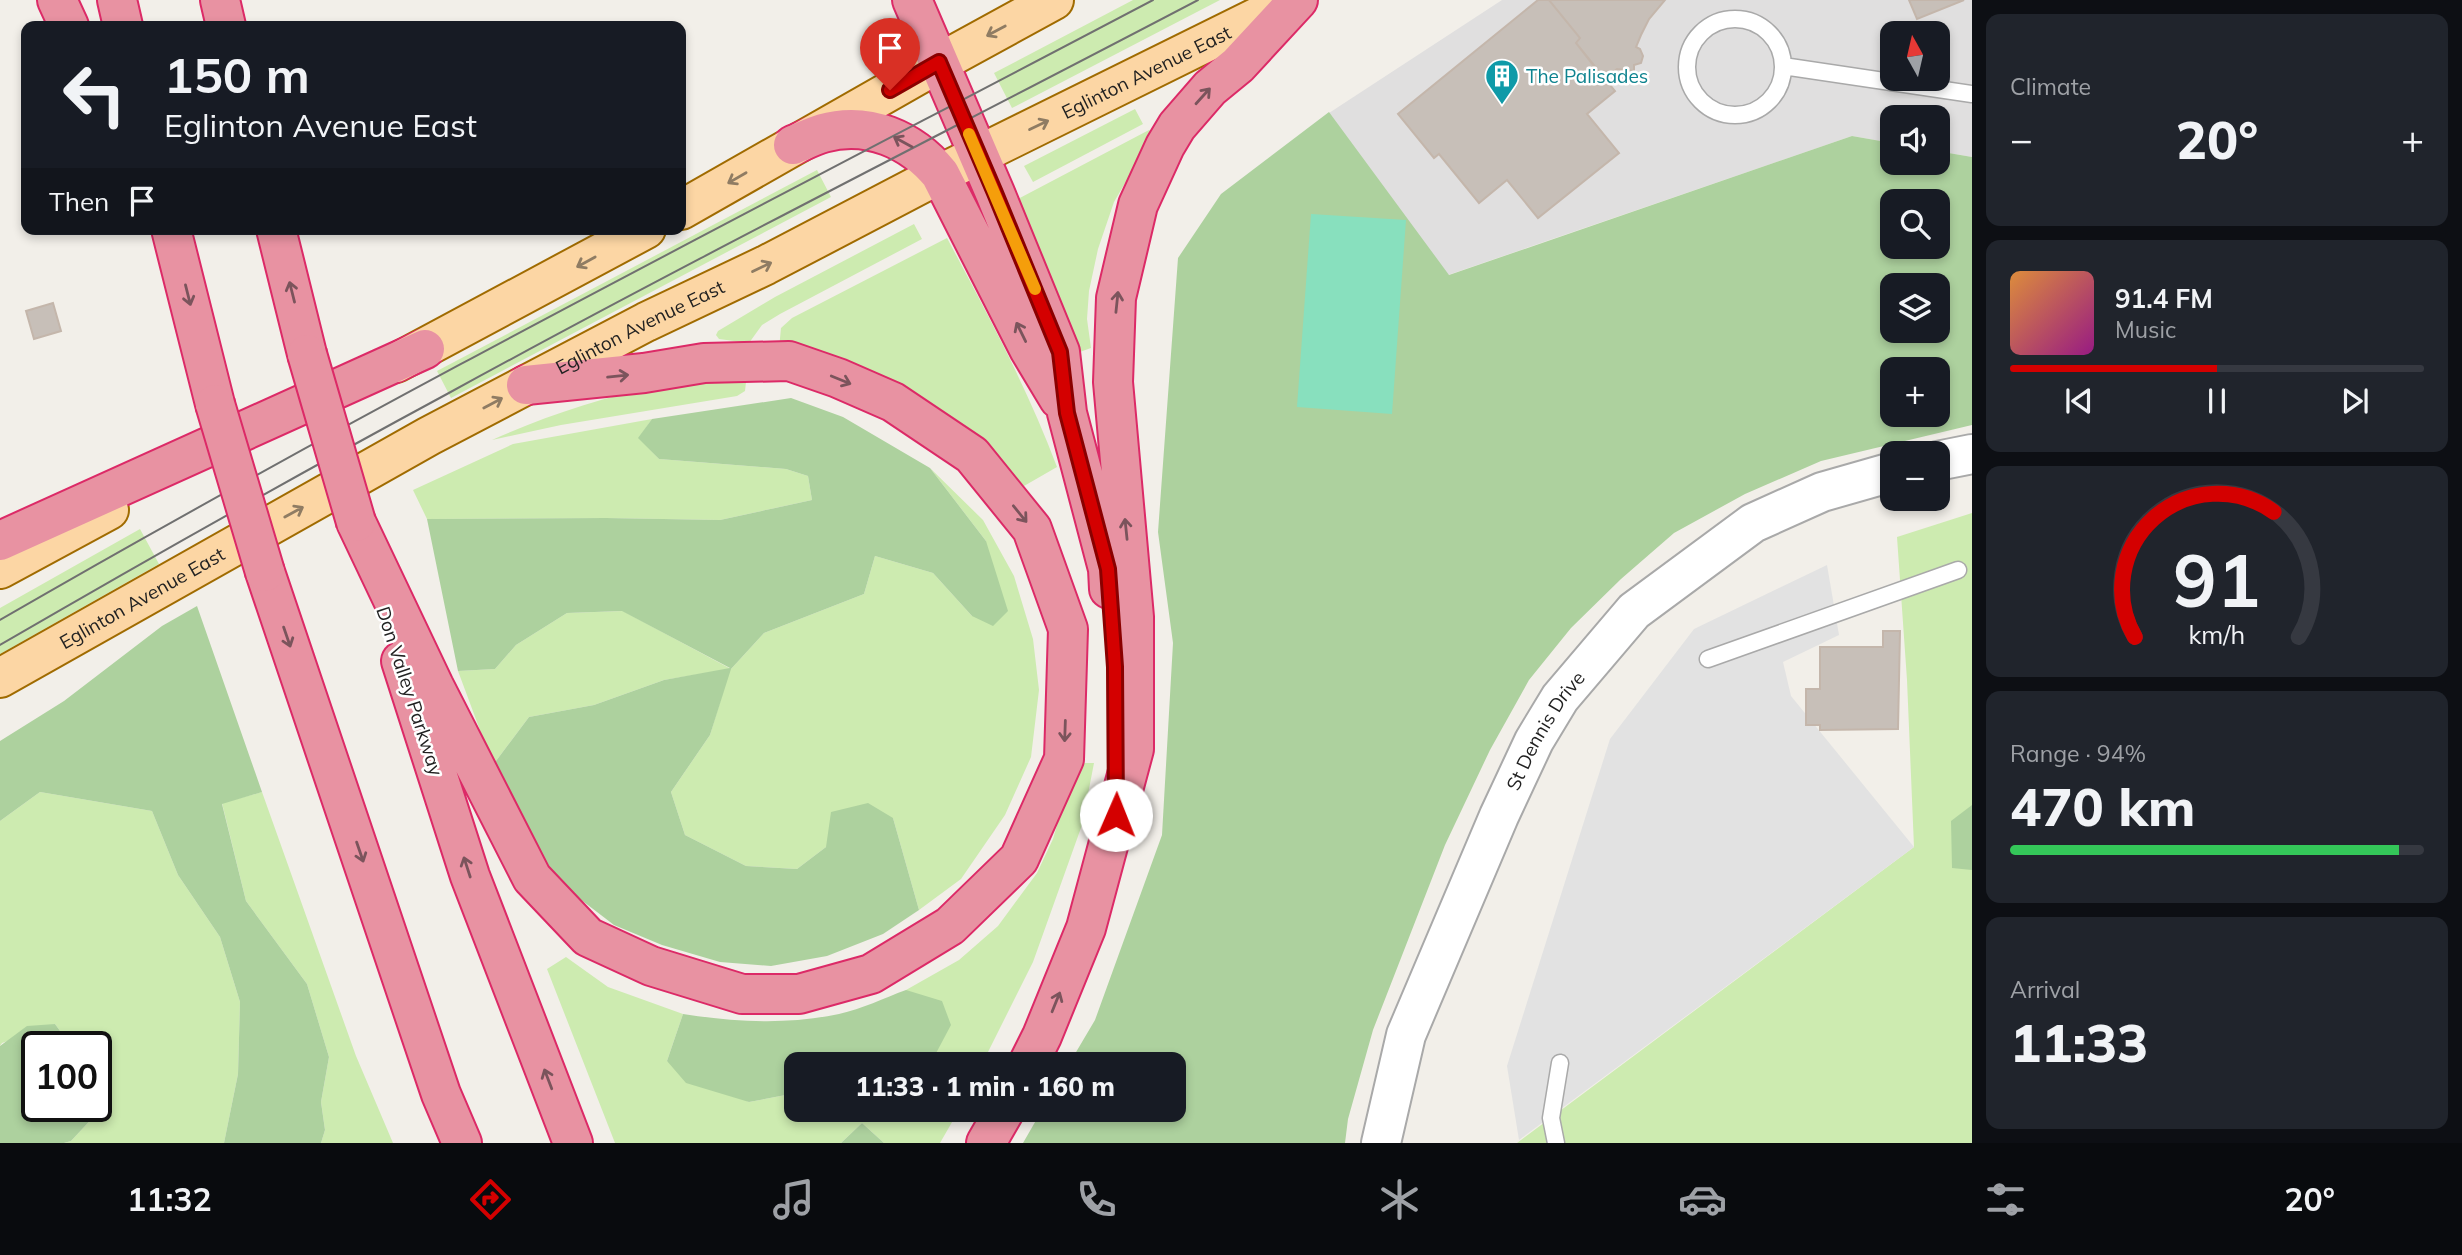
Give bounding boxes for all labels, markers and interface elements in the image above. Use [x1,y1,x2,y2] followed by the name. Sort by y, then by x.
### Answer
[860,18,920,90] pin
[1058,20,1235,124] street label: Eglinton Avenue East
[1880,21,1950,91] north arrow
[1880,21,1950,511] map controls
[986,25,1007,38] one-way arrow
[871,29,909,67] icon: arrive
[164,44,310,105] text: 150 m
[49,49,140,140] icon: left
[1483,57,1521,106] building icon: The Palisades
[1526,64,1648,88] place label: The Palisades
[2010,72,2091,101] text: Climate
[1195,87,1211,105] one-way arrow
[164,105,477,145] text: Eglinton Avenue East
[1880,105,1950,175] button: sound
[2176,107,2258,172] text: 20°
[2010,115,2033,163] text: −
[2401,115,2424,163] text: +
[1028,118,1049,132] one-way arrow
[893,135,913,149] one-way arrow
[727,171,747,185] one-way arrow
[123,182,161,220] icon: arrive
[49,185,109,218] text: Then
[1880,189,1950,259] button: search
[577,255,597,269] one-way arrow
[751,259,772,273] one-way arrow
[1880,273,1950,343] button: layers
[551,274,729,379] street label: Eglinton Avenue East
[284,281,298,304] one-way arrow
[2115,282,2213,315] text: 91.4 FM
[182,284,195,306] one-way arrow
[1110,291,1123,314] one-way arrow
[2115,315,2176,344] text: Music
[1014,322,1028,343] one-way arrow
[1880,357,1950,427] button: +
[607,369,629,382] one-way arrow
[830,374,852,387] one-way arrow
[2060,382,2098,420] icon: previous
[2198,382,2236,420] icon: pause
[2336,382,2374,420] icon: next
[482,395,503,409] one-way arrow
[1880,441,1950,511] button: −
[283,505,304,518] one-way arrow
[1012,505,1028,523] one-way arrow
[1119,518,1132,541] one-way arrow
[2173,535,2261,626] text: 91
[55,542,229,654] street label: Eglinton Avenue East
[371,603,449,779] street label: Don Valley Parkway
[2189,619,2245,650] text: km/h
[281,626,294,648] one-way arrow
[1501,666,1590,794] street label: St Dennis Drive
[1058,719,1071,742] one-way arrow
[2010,739,2146,768] text: Range · 94%
[2010,774,2195,839] text: 470 km
[1079,778,1153,852] position arrow
[355,841,367,863] one-way arrow
[460,856,473,878] one-way arrow
[2010,975,2080,1004] text: Arrival
[1050,991,1063,1013] one-way arrow
[2010,1010,2148,1075] text: 11:33
[21,1031,112,1122] speed limit sign: 100
[541,1069,554,1091] one-way arrow
[855,1070,1115,1103] text: 11:33 · 1 min · 160 m
[466,1175,515,1224] icon: directions
[769,1175,818,1224] icon: music
[1072,1175,1121,1224] icon: phone
[1375,1175,1424,1224] icon: climate
[1678,1175,1727,1224] icon: car
[1981,1175,2030,1224] icon: filters
[127,1179,212,1219] text: 11:32
[2284,1179,2335,1219] text: 20°

